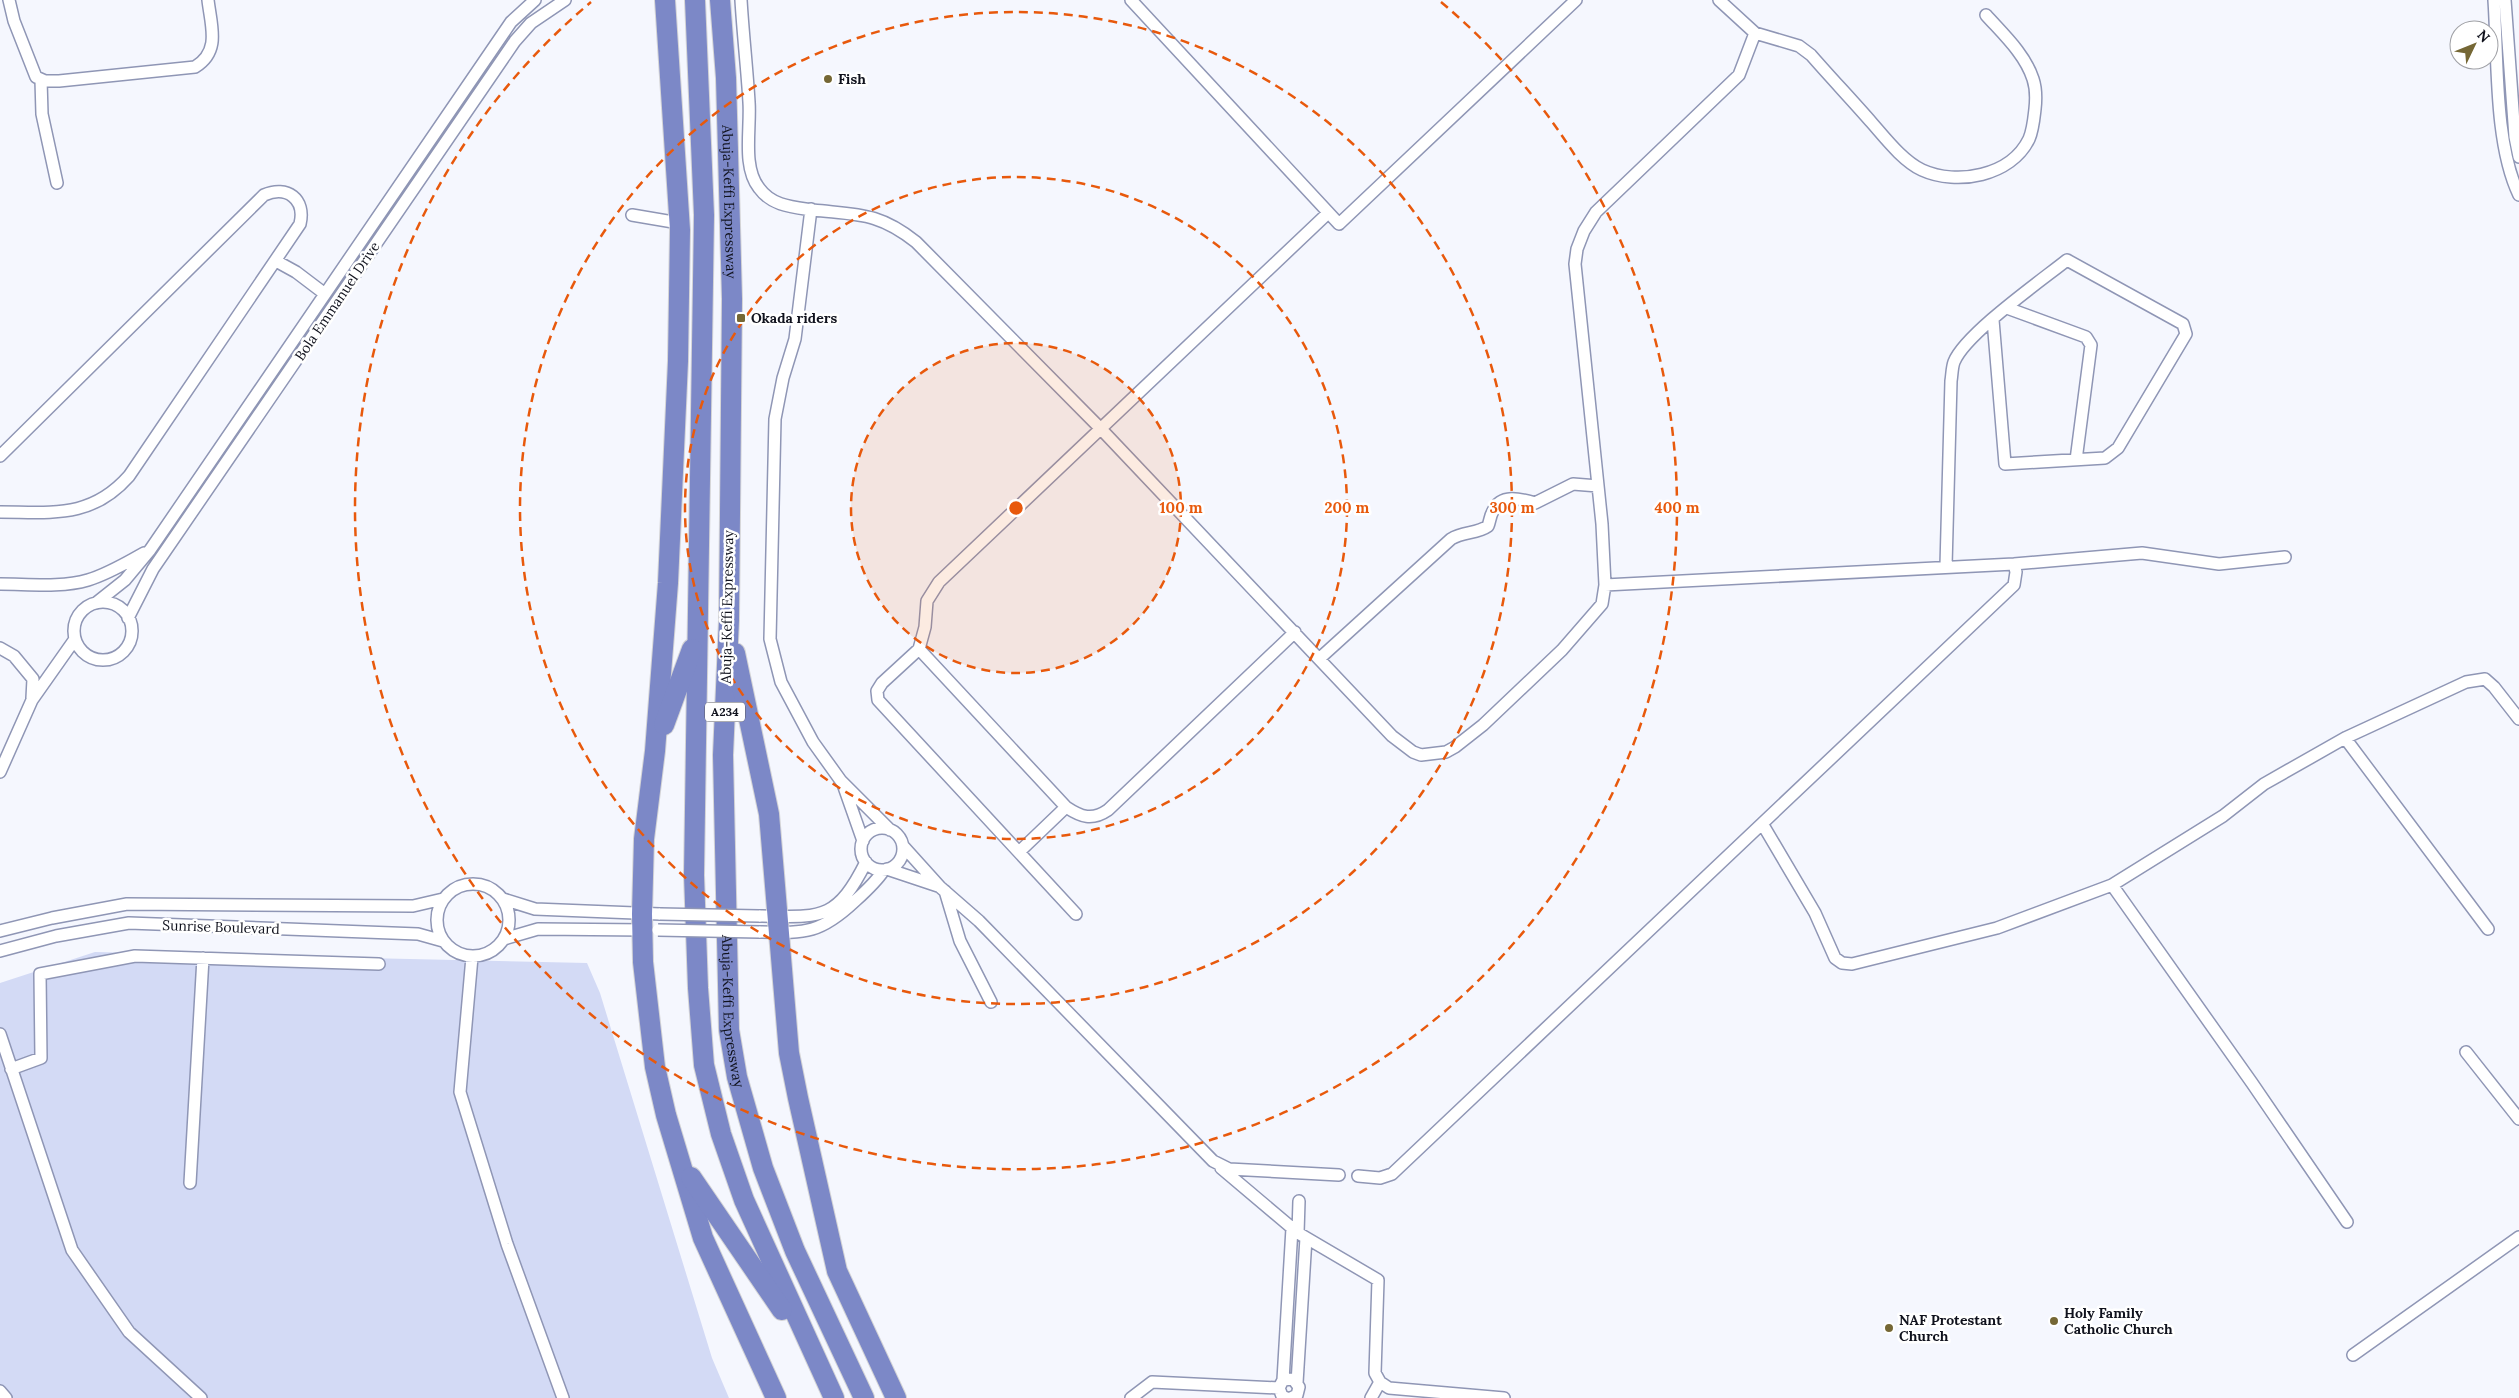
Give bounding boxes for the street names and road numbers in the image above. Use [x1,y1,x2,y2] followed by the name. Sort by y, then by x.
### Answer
[718,124,740,279] street label: Abuja-Keffi Expressway
[291,238,384,364] street label: Bola Emmanuel Drive
[717,529,737,685] street label: Abuja-Keffi Expressway
[705,702,745,722] road number: A234
[162,916,280,938] street label: Sunrise Boulevard
[718,933,749,1090] street label: Abuja-Keffi Expressway

